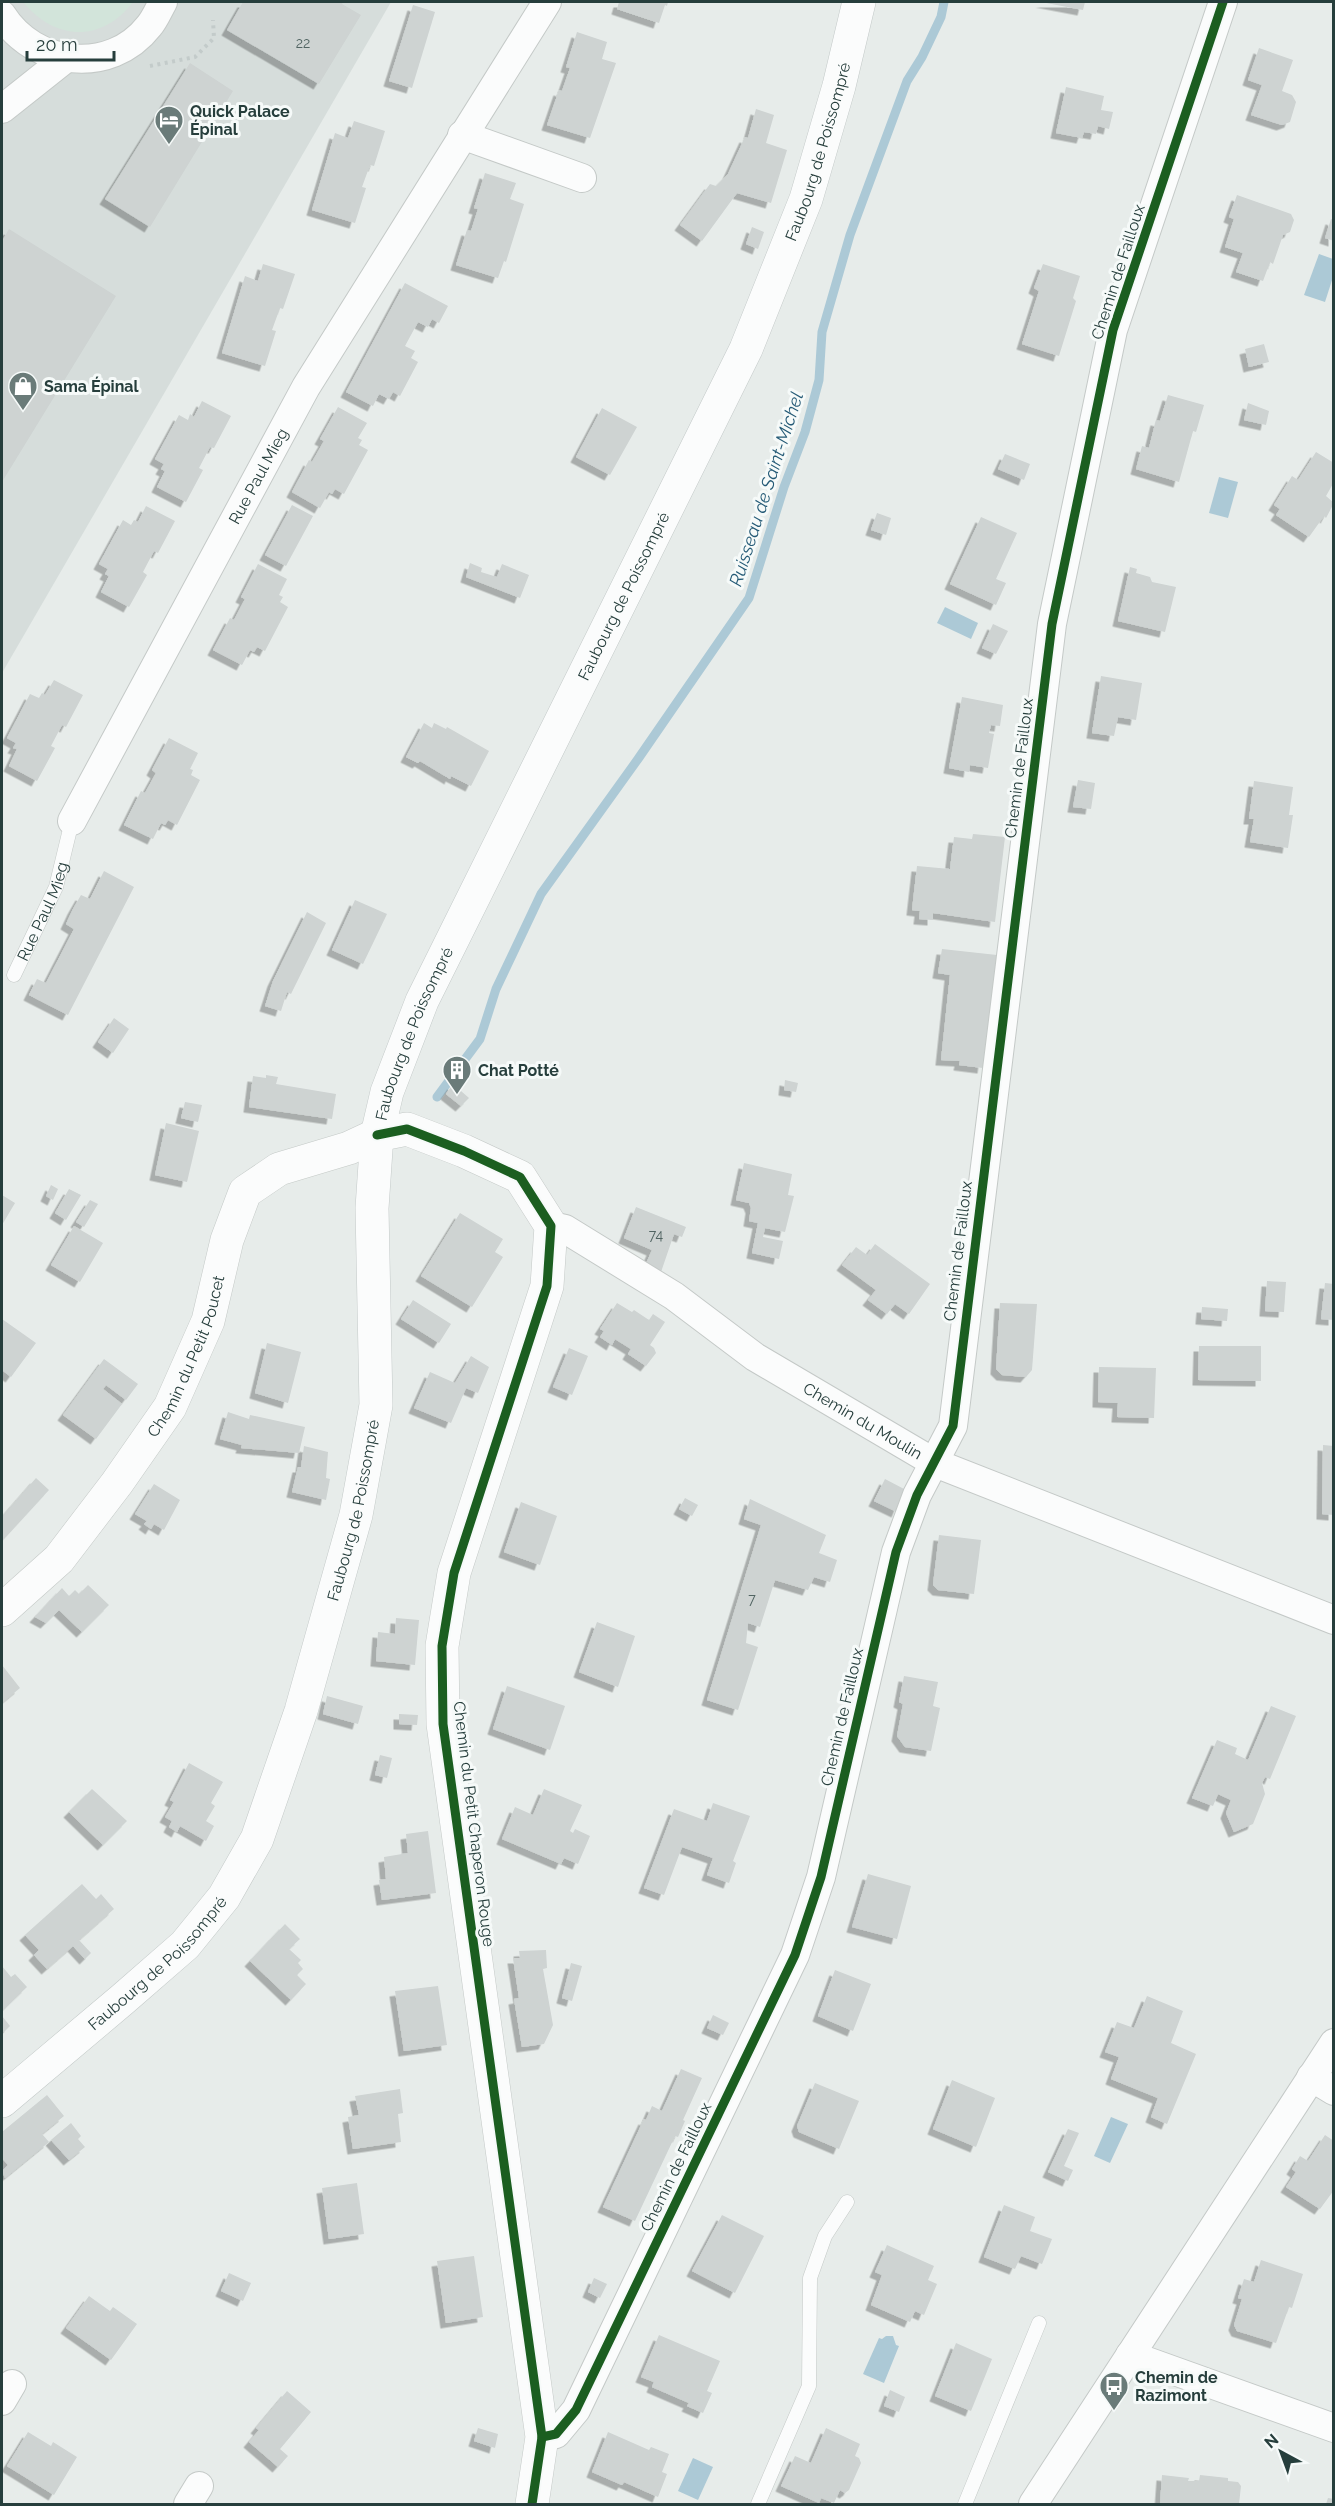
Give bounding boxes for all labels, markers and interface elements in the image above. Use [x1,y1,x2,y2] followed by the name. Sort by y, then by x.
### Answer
[27,24,114,62] scale bar
[36,34,78,55] text: 20 m
[296,35,310,51] house number: 22
[781,61,854,243] street label: Faubourg de Poissompré
[190,102,290,139] place label: Quick Palace Épinal
[153,104,185,146] hotel icon: Quick Palace Épinal
[1087,202,1149,342] street label: Chemin de Failloux
[7,370,39,412] shop icon: Sama Épinal
[44,376,140,396] place label: Sama Épinal
[725,389,807,589] water label: Ruisseau de Saint-Michel
[224,425,292,527] street label: Rue Paul Mieg
[574,509,673,683] street label: Faubourg de Poissompré
[1001,697,1037,839] street label: Chemin de Failloux
[13,860,71,964] street label: Rue Paul Mieg
[371,944,457,1122] street label: Faubourg de Poissompré
[441,1054,473,1096] building icon: Chat Potté
[478,1061,559,1080] place label: Chat Potté
[940,1180,976,1322] street label: Chemin de Failloux
[649,1227,664,1243] house number: 74
[143,1273,228,1440] street label: Chemin du Petit Poucet
[800,1378,926,1463] street label: Chemin du Moulin
[323,1418,383,1603] street label: Faubourg de Poissompré
[748,1591,756,1607] house number: 7
[817,1646,867,1788] street label: Chemin de Failloux
[450,1700,498,1948] street label: Chemin du Petit Chaperon Rouge
[84,1892,230,2034] street label: Faubourg de Poissompré
[637,2099,715,2235] street label: Chemin de Failloux
[1135,2368,1218,2405] place label: Chemin de Razimont
[1098,2370,1130,2412] bus stop icon: Chemin de Razimont
[1251,2422,1311,2482] north arrow
[1261,2430,1282,2452] text: N

